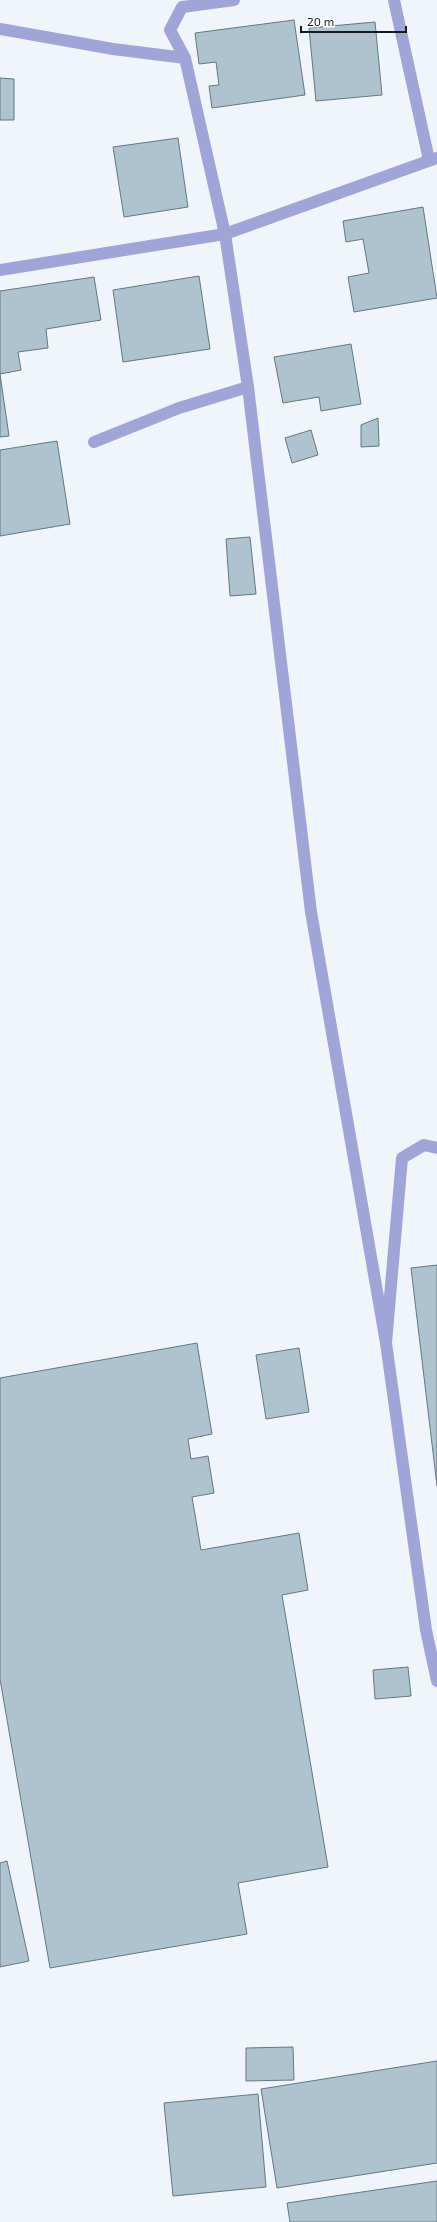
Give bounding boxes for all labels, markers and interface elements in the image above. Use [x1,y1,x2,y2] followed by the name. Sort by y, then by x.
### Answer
[301,8,406,34] scale bar
[307,14,334,28] text: 20 m

